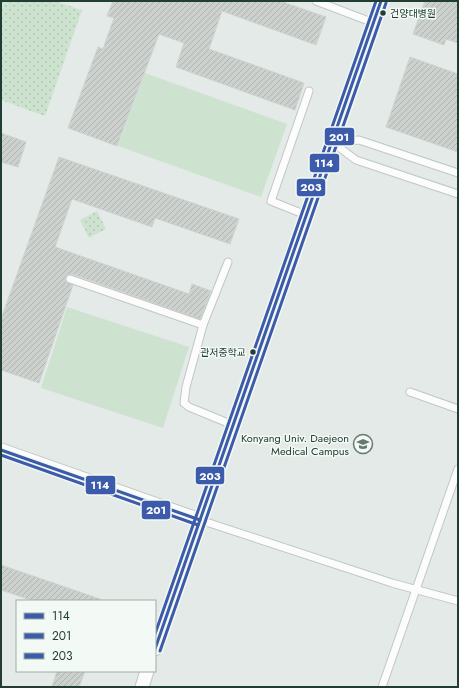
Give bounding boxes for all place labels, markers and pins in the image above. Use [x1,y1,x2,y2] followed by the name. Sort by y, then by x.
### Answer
[390,6,436,21] place label: 건양대병원
[378,8,388,18] marker: 건양대병원
[200,345,246,360] place label: 관저중학교
[248,347,258,357] marker: 관저중학교
[241,430,350,459] place label: Konyang Univ. Daejeon Medical Campus
[352,433,374,455] school or university icon: Konyang Univ. Daejeon Medical Campus

